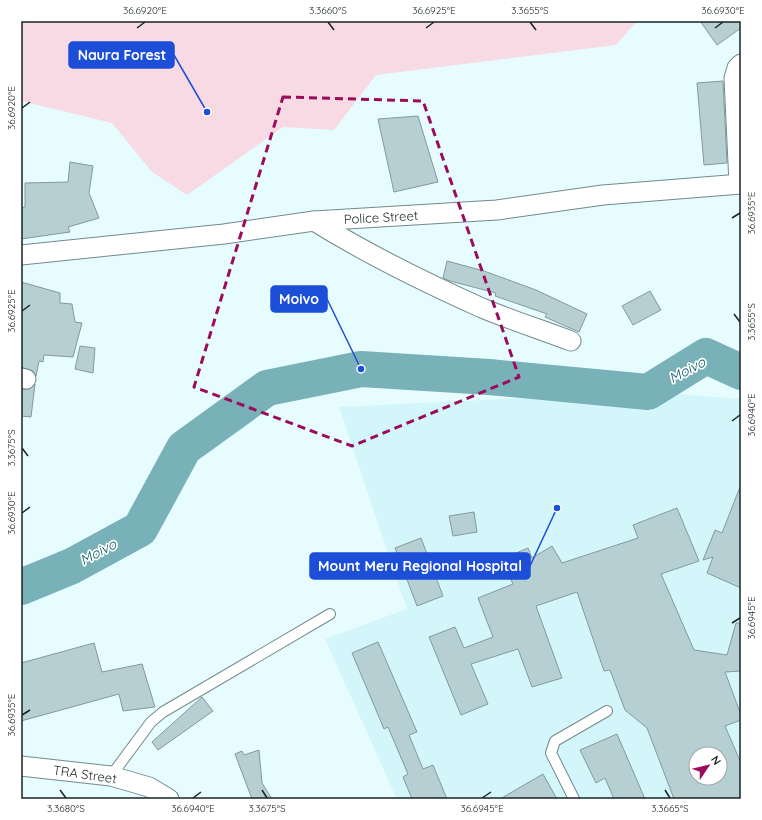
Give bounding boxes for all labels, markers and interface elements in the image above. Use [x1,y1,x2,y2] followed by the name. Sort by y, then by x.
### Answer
[123,4,167,17] text: 36.6920°E
[309,4,347,17] text: 3.3660°S
[412,4,456,17] text: 36.6925°E
[511,4,549,17] text: 3.3655°S
[701,4,745,17] text: 36.6930°E
[69,42,174,68] callout: Naura Forest
[78,46,167,64] text: Naura Forest
[5,86,18,130] text: 36.6920°E
[745,191,758,235] text: 36.6935°E
[343,207,419,227] street label: Police Street
[271,286,327,312] callout: Moivo
[5,289,18,333] text: 36.6925°E
[279,290,319,308] text: Moivo
[745,303,758,341] text: 3.3655°S
[666,353,709,387] water label: Moivo
[745,393,758,437] text: 36.6940°E
[5,429,18,467] text: 3.3675°S
[5,491,18,535] text: 36.6930°E
[77,535,120,569] water label: Moivo
[310,553,530,579] callout: Mount Meru Regional Hospital
[318,557,522,575] text: Mount Meru Regional Hospital
[745,596,758,640] text: 36.6945°E
[5,693,18,737] text: 36.6935°E
[688,746,728,786] north arrow
[708,753,724,768] text: N
[52,762,118,786] street label: TRA Street
[47,802,85,815] text: 3.3680°S
[171,802,215,815] text: 36.6940°E
[248,802,286,815] text: 3.3675°S
[460,802,504,815] text: 36.6945°E
[651,802,689,815] text: 3.3665°S

